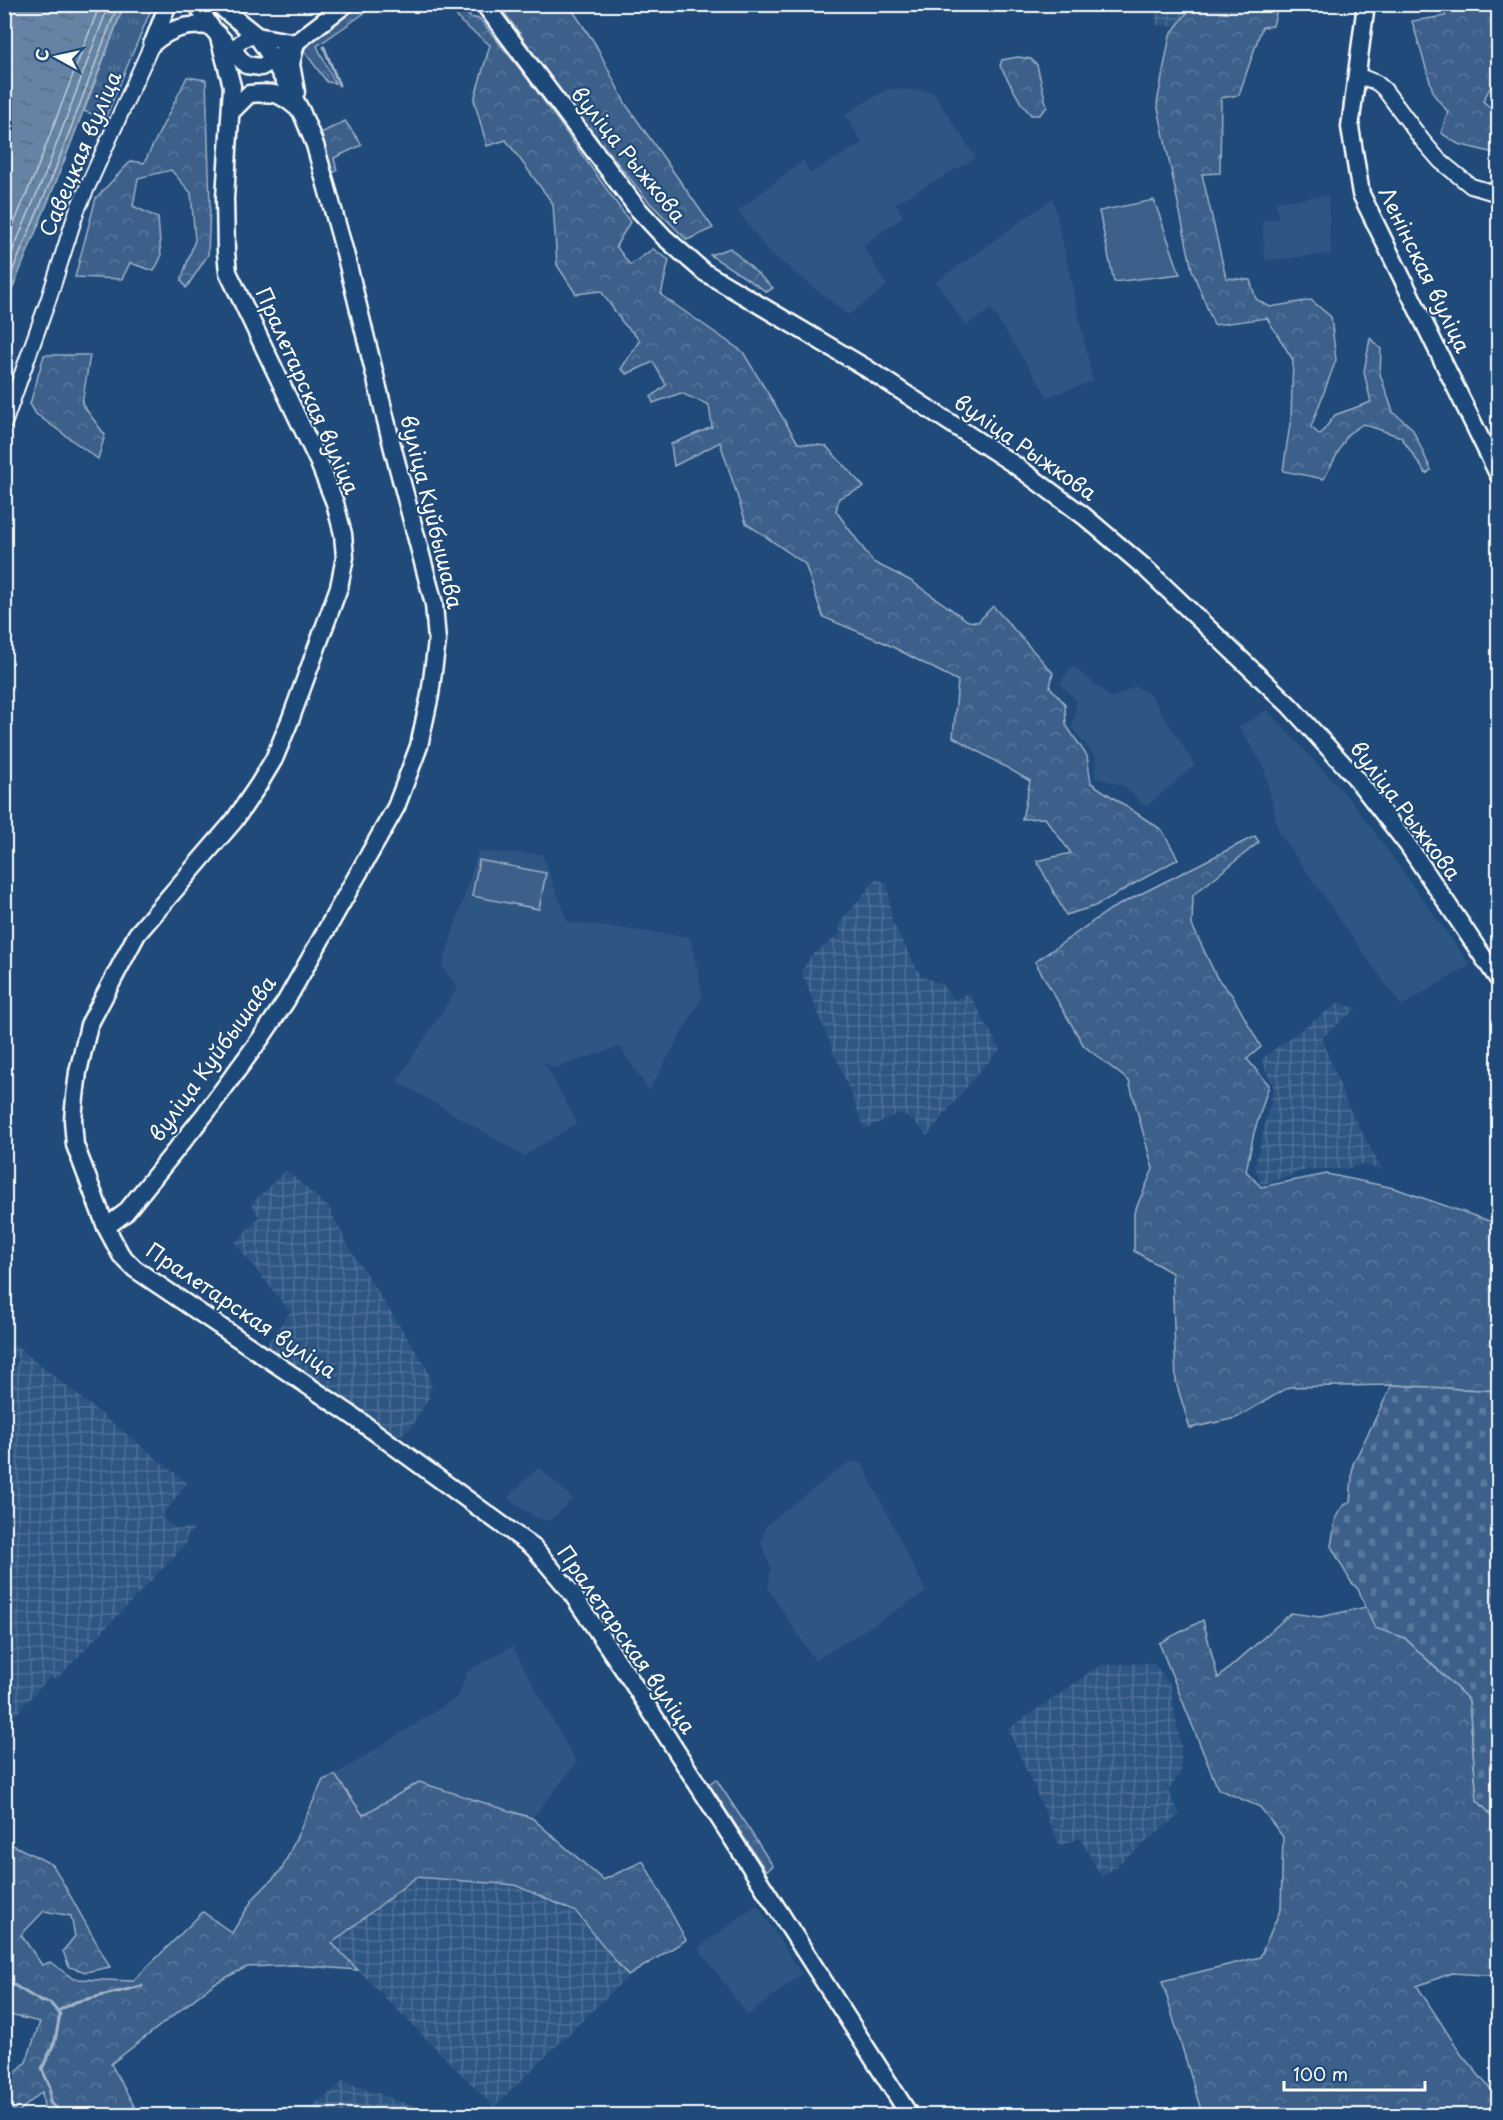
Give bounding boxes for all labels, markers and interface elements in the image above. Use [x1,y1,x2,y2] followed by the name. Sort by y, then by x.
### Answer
[27,27,87,87] north arrow
[28,47,54,62] text: С
[30,65,129,241] street label: Савецкая вуліца
[564,79,695,229] street label: вуліца Рыжкова
[1372,181,1480,358] street label: Ленінская вуліца
[249,281,369,499] street label: Пралетарская вуліца
[948,385,1104,508] street label: вуліца Рыжкова
[393,411,473,613] street label: вуліца Куйбышава
[1343,733,1470,886] street label: вуліца Рыжкова
[140,967,283,1148] street label: вуліца Куйбышава
[140,1234,344,1385] street label: Пралетарская вуліца
[550,1538,705,1740] street label: Пралетарская вуліца
[1284,2054,1425,2092] scale bar
[1293,2060,1348,2087] text: 100 m

